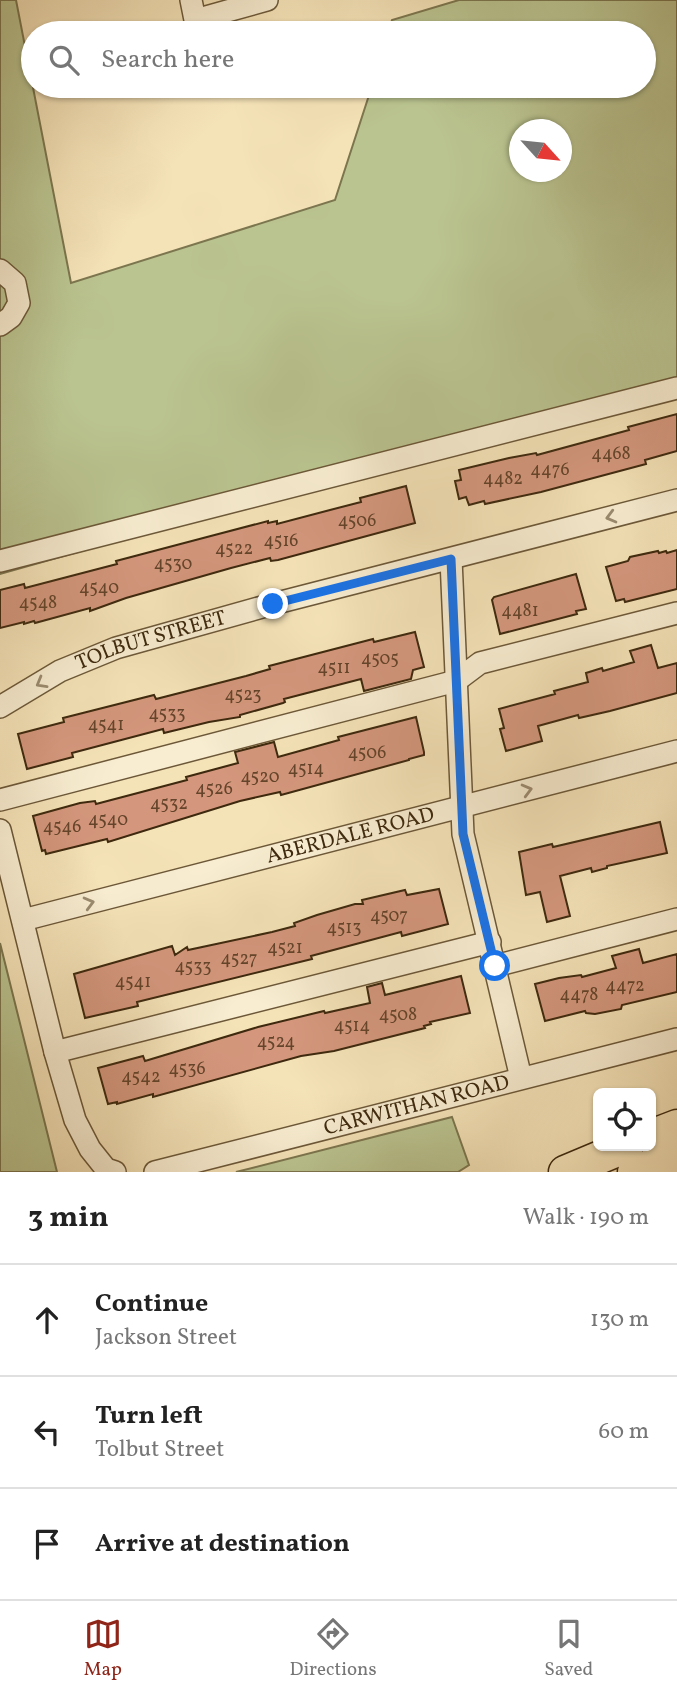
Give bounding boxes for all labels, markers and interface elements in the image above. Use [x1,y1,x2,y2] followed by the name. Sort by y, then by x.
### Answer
[21,21,656,98] search box
[45,41,83,79] icon: search
[101,42,234,78] text: Search here
[509,119,572,182] north arrow
[591,442,631,467] house number: 4468
[530,458,570,483] house number: 4476
[483,467,523,492] house number: 4482
[338,509,376,534] house number: 4506
[605,509,617,523] one-way arrow
[264,529,298,554] house number: 4516
[215,537,253,562] house number: 4522
[154,552,192,577] house number: 4530
[79,576,119,601] house number: 4540
[257,588,288,619] route end
[19,591,57,616] house number: 4548
[501,599,539,624] house number: 4481
[71,603,229,678] street label: TOLBUT STREET
[361,647,399,672] house number: 4505
[318,656,350,681] house number: 4511
[35,674,48,687] one-way arrow
[224,683,262,708] house number: 4523
[148,702,186,727] house number: 4533
[88,713,124,738] house number: 4541
[348,741,386,766] house number: 4506
[288,757,324,782] house number: 4514
[240,765,280,790] house number: 4520
[195,777,233,802] house number: 4526
[521,784,533,798] one-way arrow
[150,792,188,817] house number: 4532
[263,800,437,871] street label: ABERDALE ROAD
[88,808,128,833] house number: 4540
[43,815,81,840] house number: 4546
[83,897,95,911] one-way arrow
[370,904,408,929] house number: 4507
[326,916,362,941] house number: 4513
[267,936,303,961] house number: 4521
[221,947,257,972] house number: 4527
[479,950,510,981] route start
[174,955,212,980] house number: 4533
[115,970,151,995] house number: 4541
[605,974,645,999] house number: 4472
[560,983,598,1008] house number: 4478
[379,1003,417,1028] house number: 4508
[334,1014,370,1039] house number: 4514
[257,1030,295,1055] house number: 4524
[168,1057,206,1082] house number: 4536
[121,1065,161,1090] house number: 4542
[321,1068,513,1143] street label: CARWITHAN ROAD
[593,1088,656,1151] map controls
[593,1088,656,1151] button: locate
[28,1197,109,1239] text: 3 min
[523,1202,649,1234] text: Walk · 190 m
[95,1286,208,1322] text: Continue
[28,1301,66,1339] icon: ahead
[590,1304,649,1336] text: 130 m
[95,1322,237,1354] text: Jackson Street
[95,1398,203,1434] text: Turn left
[28,1413,66,1451] icon: left
[599,1416,649,1448] text: 60 m
[95,1434,224,1466] text: Tolbut Street
[28,1525,66,1563] icon: arrive
[95,1526,350,1562] text: Arrive at destination
[84,1615,122,1683] tab: Map
[290,1615,377,1683] tab: Directions
[544,1615,593,1683] tab: Saved

